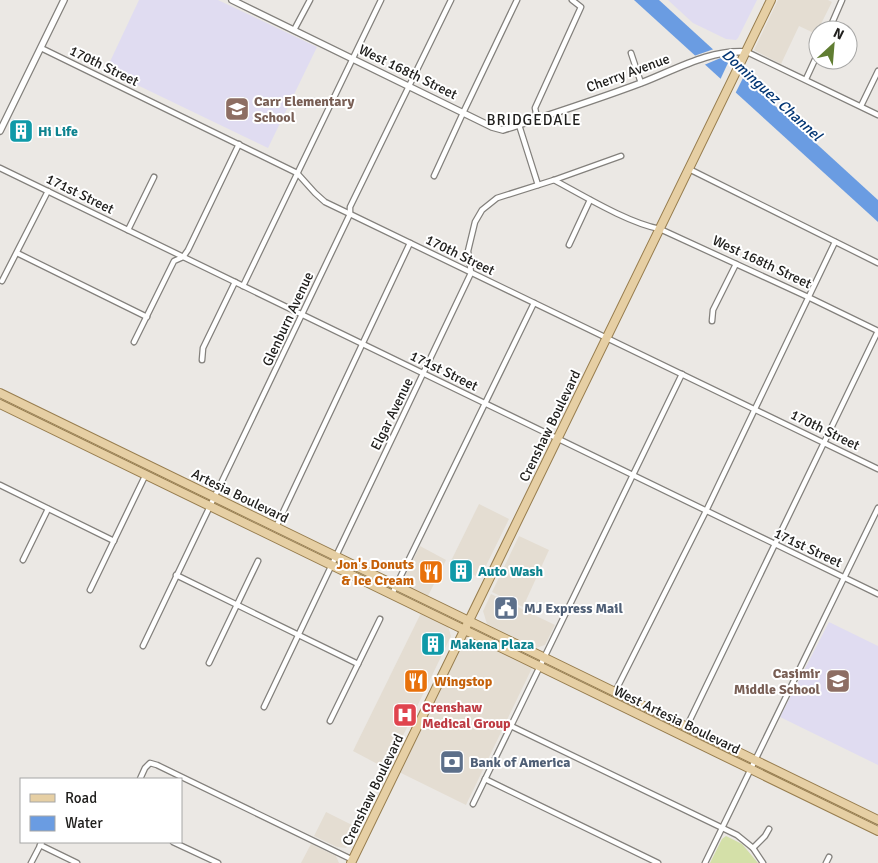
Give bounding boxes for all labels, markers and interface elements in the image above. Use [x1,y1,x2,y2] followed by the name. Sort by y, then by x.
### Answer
[808,20,858,70] north arrow
[830,24,847,44] text: N
[356,41,460,103] street label: West 168th Street
[67,42,141,90] street label: 170th Street
[718,45,827,146] water label: Dominguez Channel
[584,50,672,96] street label: Cherry Avenue
[254,93,354,126] place label: Carr Elementary School
[224,96,250,122] school or university icon: Carr Elementary School
[486,111,582,129] district label: BRIDGEDALE
[8,118,34,144] building icon: Hi Life
[38,123,78,140] place label: Hi Life
[43,170,117,218] street label: 171st Street
[423,231,497,279] street label: 170th Street
[710,232,814,292] street label: West 168th Street
[259,269,317,369] street label: Glenburn Avenue
[407,347,481,395] street label: 171st Street
[516,367,584,485] street label: Crenshaw Boulevard
[367,375,417,453] street label: Elgar Avenue
[788,406,862,454] street label: 170th Street
[189,465,291,527] street label: Artesia Boulevard
[771,525,845,571] street label: 171st Street
[336,556,414,589] place label: Jon's Donuts & Ice Cream
[448,558,474,584] building icon: Auto Wash
[418,559,444,585] restaurant icon: Jon's Donuts & Ice Cream
[478,563,544,580] place label: Auto Wash
[493,595,519,621] public building icon: MJ Express Mail
[524,600,624,617] place label: MJ Express Mail
[420,631,446,657] building icon: Makena Plaza
[450,636,534,653] place label: Makena Plaza
[734,665,821,698] place label: Casimir Middle School
[403,668,429,694] restaurant icon: Wingstop
[825,668,851,694] school or university icon: Casimir Middle School
[434,673,493,690] place label: Wingstop
[611,682,743,758] street label: West Artesia Boulevard
[422,699,511,732] place label: Crenshaw Medical Group
[392,702,418,728] hospital icon: Crenshaw Medical Group
[339,731,407,849] street label: Crenshaw Boulevard
[439,749,465,775] bank icon: Bank of America
[470,754,570,771] place label: Bank of America
[20,778,182,843] legend
[65,789,97,807] text: Road
[65,814,103,832] text: Water

